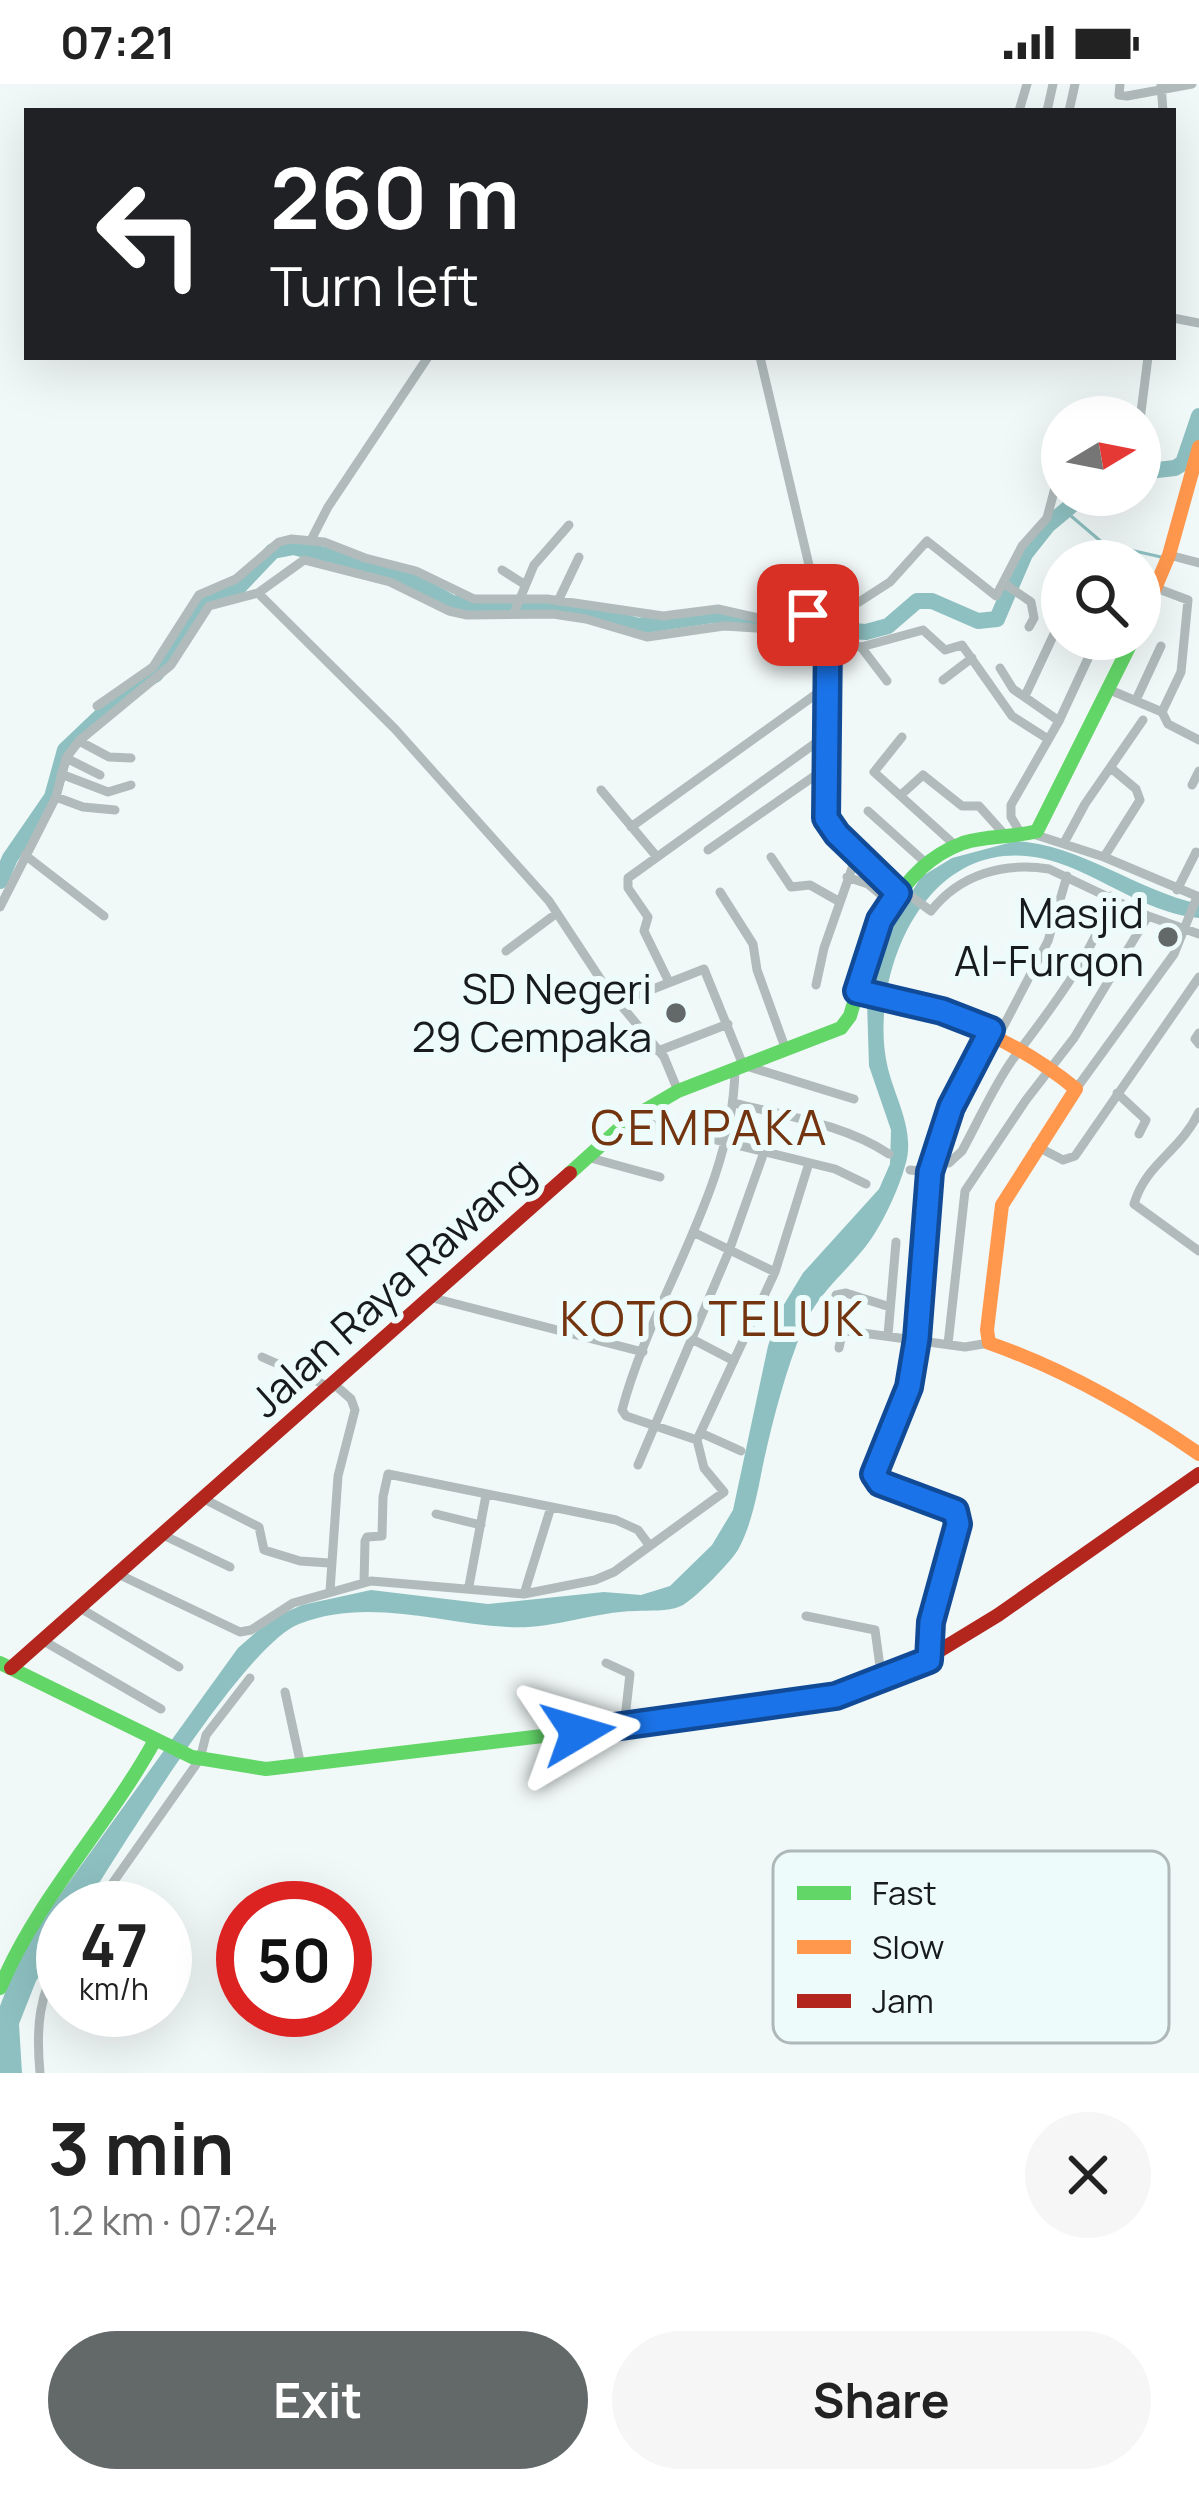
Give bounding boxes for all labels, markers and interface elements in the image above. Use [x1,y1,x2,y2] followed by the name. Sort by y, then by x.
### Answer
[60,11,176,73] text: 07:21
[270,139,520,254] text: 260 m
[72,156,228,312] icon: left
[270,248,479,322] text: Turn left
[1041,396,1161,516] north arrow
[1041,396,1161,660] map controls
[1041,540,1161,660] button: search
[757,564,859,666] pin
[775,582,841,648] icon: arrive
[954,883,1144,989] place label: Masjid Al-Furqon
[1155,924,1181,950] marker: Masjid Al-Furqon
[412,959,652,1065] place label: SD Negeri 29 Cempaka
[663,1000,689,1026] marker: SD Negeri 29 Cempaka
[591,1094,829,1159] district label: CEMPAKA
[237,1143,546,1430] street label: Jalan Raya Rawang
[560,1285,866,1350] district label: KOTO TELUK
[515,1669,641,1795] position arrow
[773,1851,1169,2043] legend
[872,1870,937,1915] text: Fast
[216,1881,372,2037] speed limit sign: 50
[80,1903,148,1985] text: 47
[872,1924,944,1969] text: Slow
[79,1968,149,2009] text: km/h
[872,1978,934,2023] text: Jam
[48,2098,234,2197] text: 3 min
[1025,2112,1151,2238] button: close
[48,2193,278,2247] text: 1.2 km · 07:24
[48,2331,588,2469] button: Exit
[612,2331,1151,2469] button: Share

